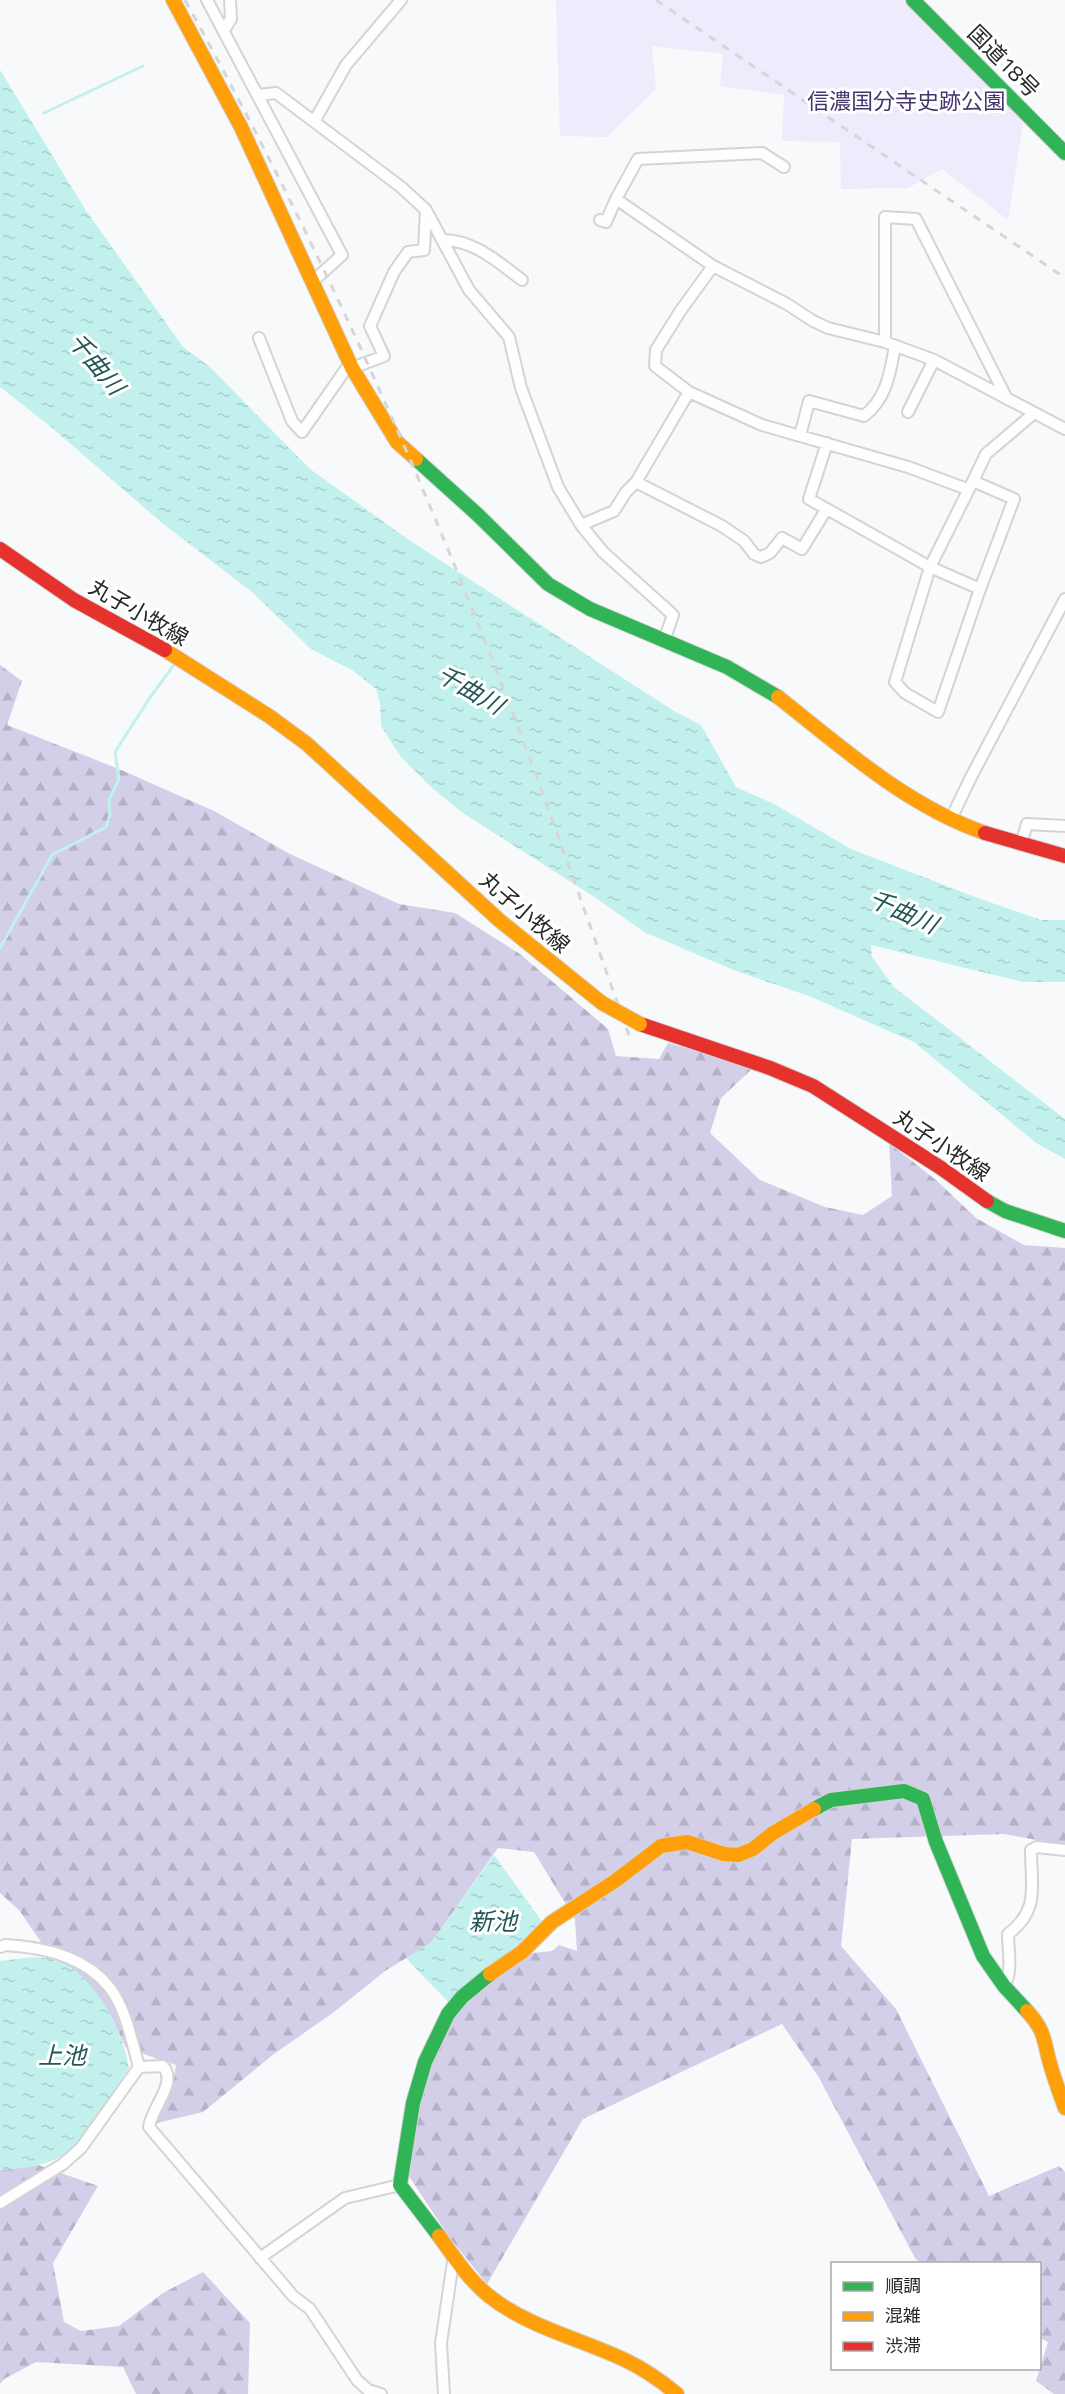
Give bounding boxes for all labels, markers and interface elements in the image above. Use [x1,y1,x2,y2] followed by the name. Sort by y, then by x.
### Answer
[960,17,1048,105] street label: 国道18号
[807,84,1005,118] park label: 信濃国分寺史跡公園
[60,324,136,405] water label: 千曲川
[83,570,195,654] street label: 丸子小牧線
[430,656,513,724] water label: 千曲川
[472,863,578,961] street label: 丸子小牧線
[863,880,946,943] water label: 千曲川
[887,1100,997,1190] street label: 丸子小牧線
[469,1903,519,1939] water label: 新池
[38,2037,88,2073] water label: 上池
[831,2262,1041,2370] legend
[885,2272,921,2299] text: 順調
[885,2302,921,2329] text: 混雑
[885,2332,921,2359] text: 渋滞

